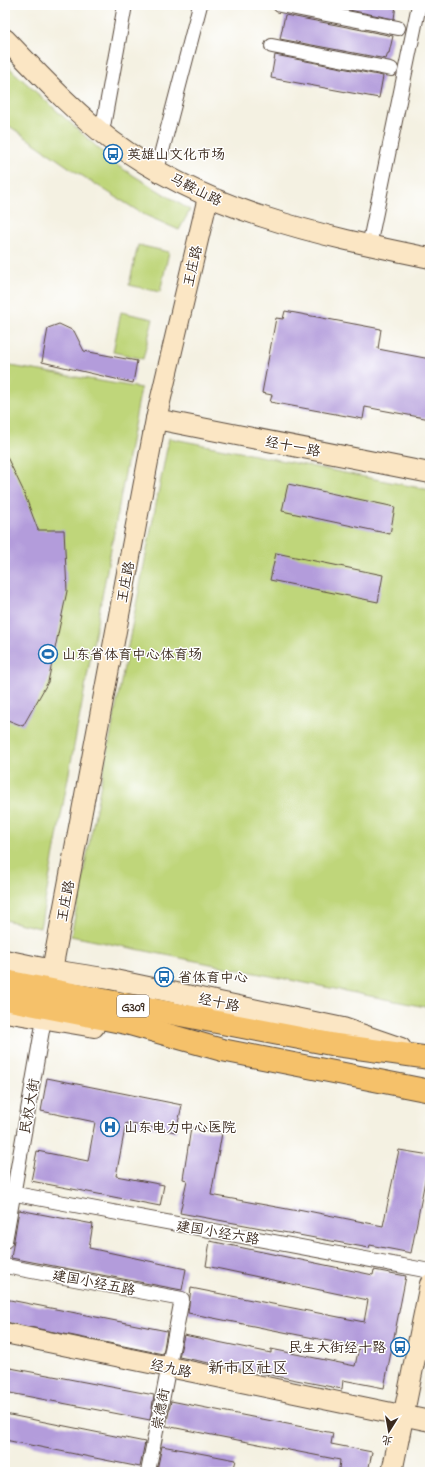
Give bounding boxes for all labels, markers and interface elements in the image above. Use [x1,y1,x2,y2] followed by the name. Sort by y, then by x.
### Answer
[102,143,124,165] bus stop icon: 英雄山文化市场
[127,145,225,166] place label: 英雄山文化市场
[166,169,225,212] street label: 马鞍山路
[179,244,208,289] street label: 王庄路
[263,432,322,463] street label: 经十一路
[112,560,141,605] street label: 王庄路
[37,643,59,665] sports icon: 山东省体育中心体育场
[62,645,202,666] place label: 山东省体育中心体育场
[52,879,81,924] street label: 王庄路
[153,966,175,988] bus stop icon: 省体育中心
[178,968,248,989] place label: 省体育中心
[196,989,241,1018] street label: 经十路
[117,995,149,1017] road number: G309
[15,1077,46,1136] street label: 民权大街
[99,1116,121,1138] hospital icon: 山东电力中心医院
[124,1118,236,1139] place label: 山东电力中心医院
[175,1216,261,1251] street label: 建国小经六路
[50,1265,137,1302] street label: 建国小经五路
[389,1336,411,1358] bus stop icon: 民生大街经十路
[288,1338,386,1359] place label: 民生大街经十路
[148,1355,193,1384] street label: 经九路
[208,1357,288,1381] district label: 新市区社区
[147,1387,176,1432] street label: 崇德街
[369,1411,409,1451] north arrow
[380,1431,394,1449] text: 北

